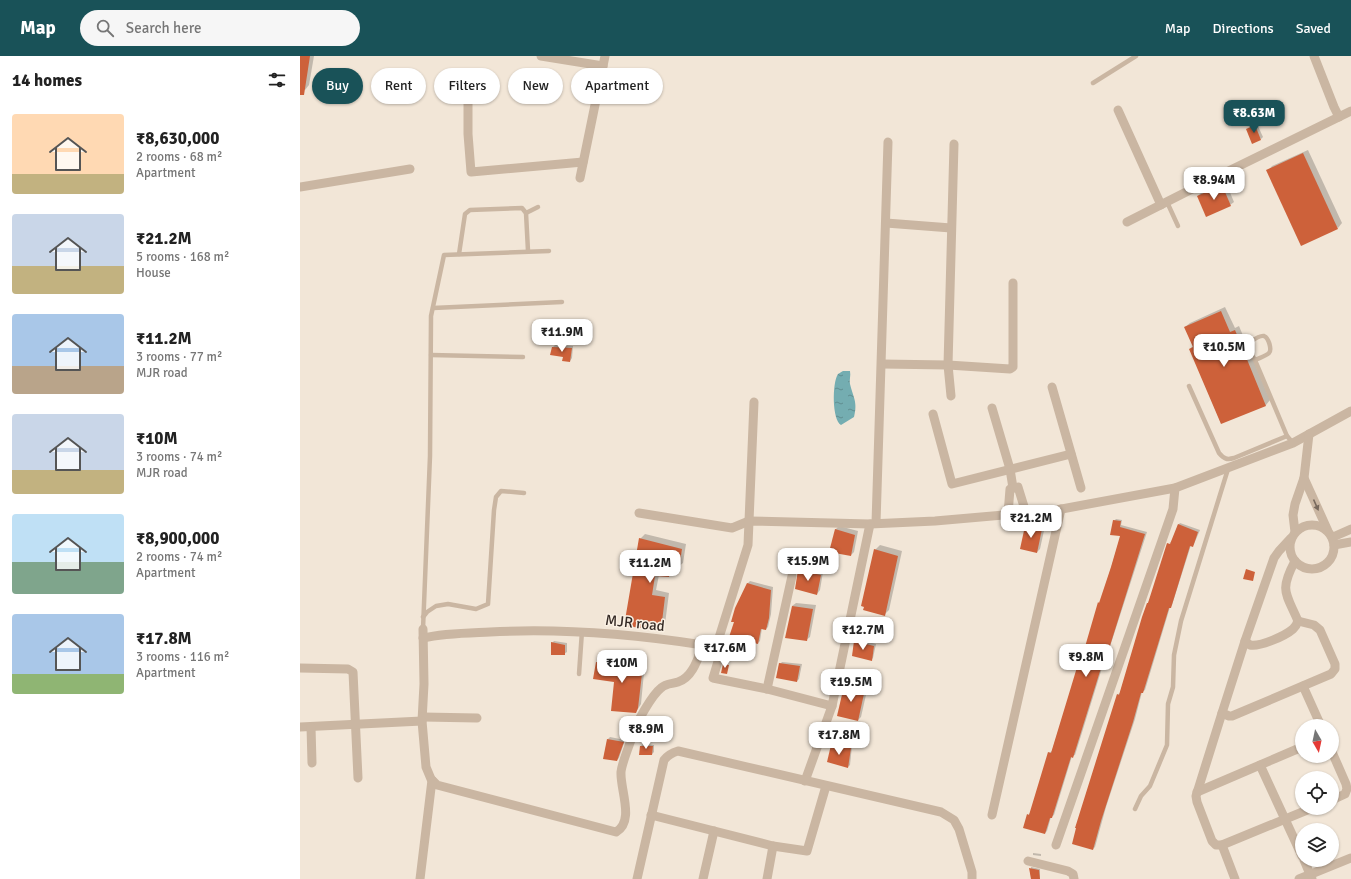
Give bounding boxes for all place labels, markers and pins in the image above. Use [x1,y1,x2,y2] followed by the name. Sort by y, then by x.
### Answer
[1221,100,1287,134] pin: ₹8.63M
[1181,167,1247,201] pin: ₹8.94M
[529,319,595,353] pin: ₹11.9M
[1191,334,1257,368] pin: ₹10.5M
[998,505,1064,539] pin: ₹21.2M
[775,548,841,582] pin: ₹15.9M
[617,550,683,584] pin: ₹11.2M
[830,617,896,651] pin: ₹12.7M
[692,635,758,669] pin: ₹17.6M
[1058,644,1114,678] pin: ₹9.8M
[598,650,646,684] pin: ₹10M
[818,669,884,703] pin: ₹19.5M
[618,716,674,750] pin: ₹8.9M
[806,722,872,756] pin: ₹17.8M

